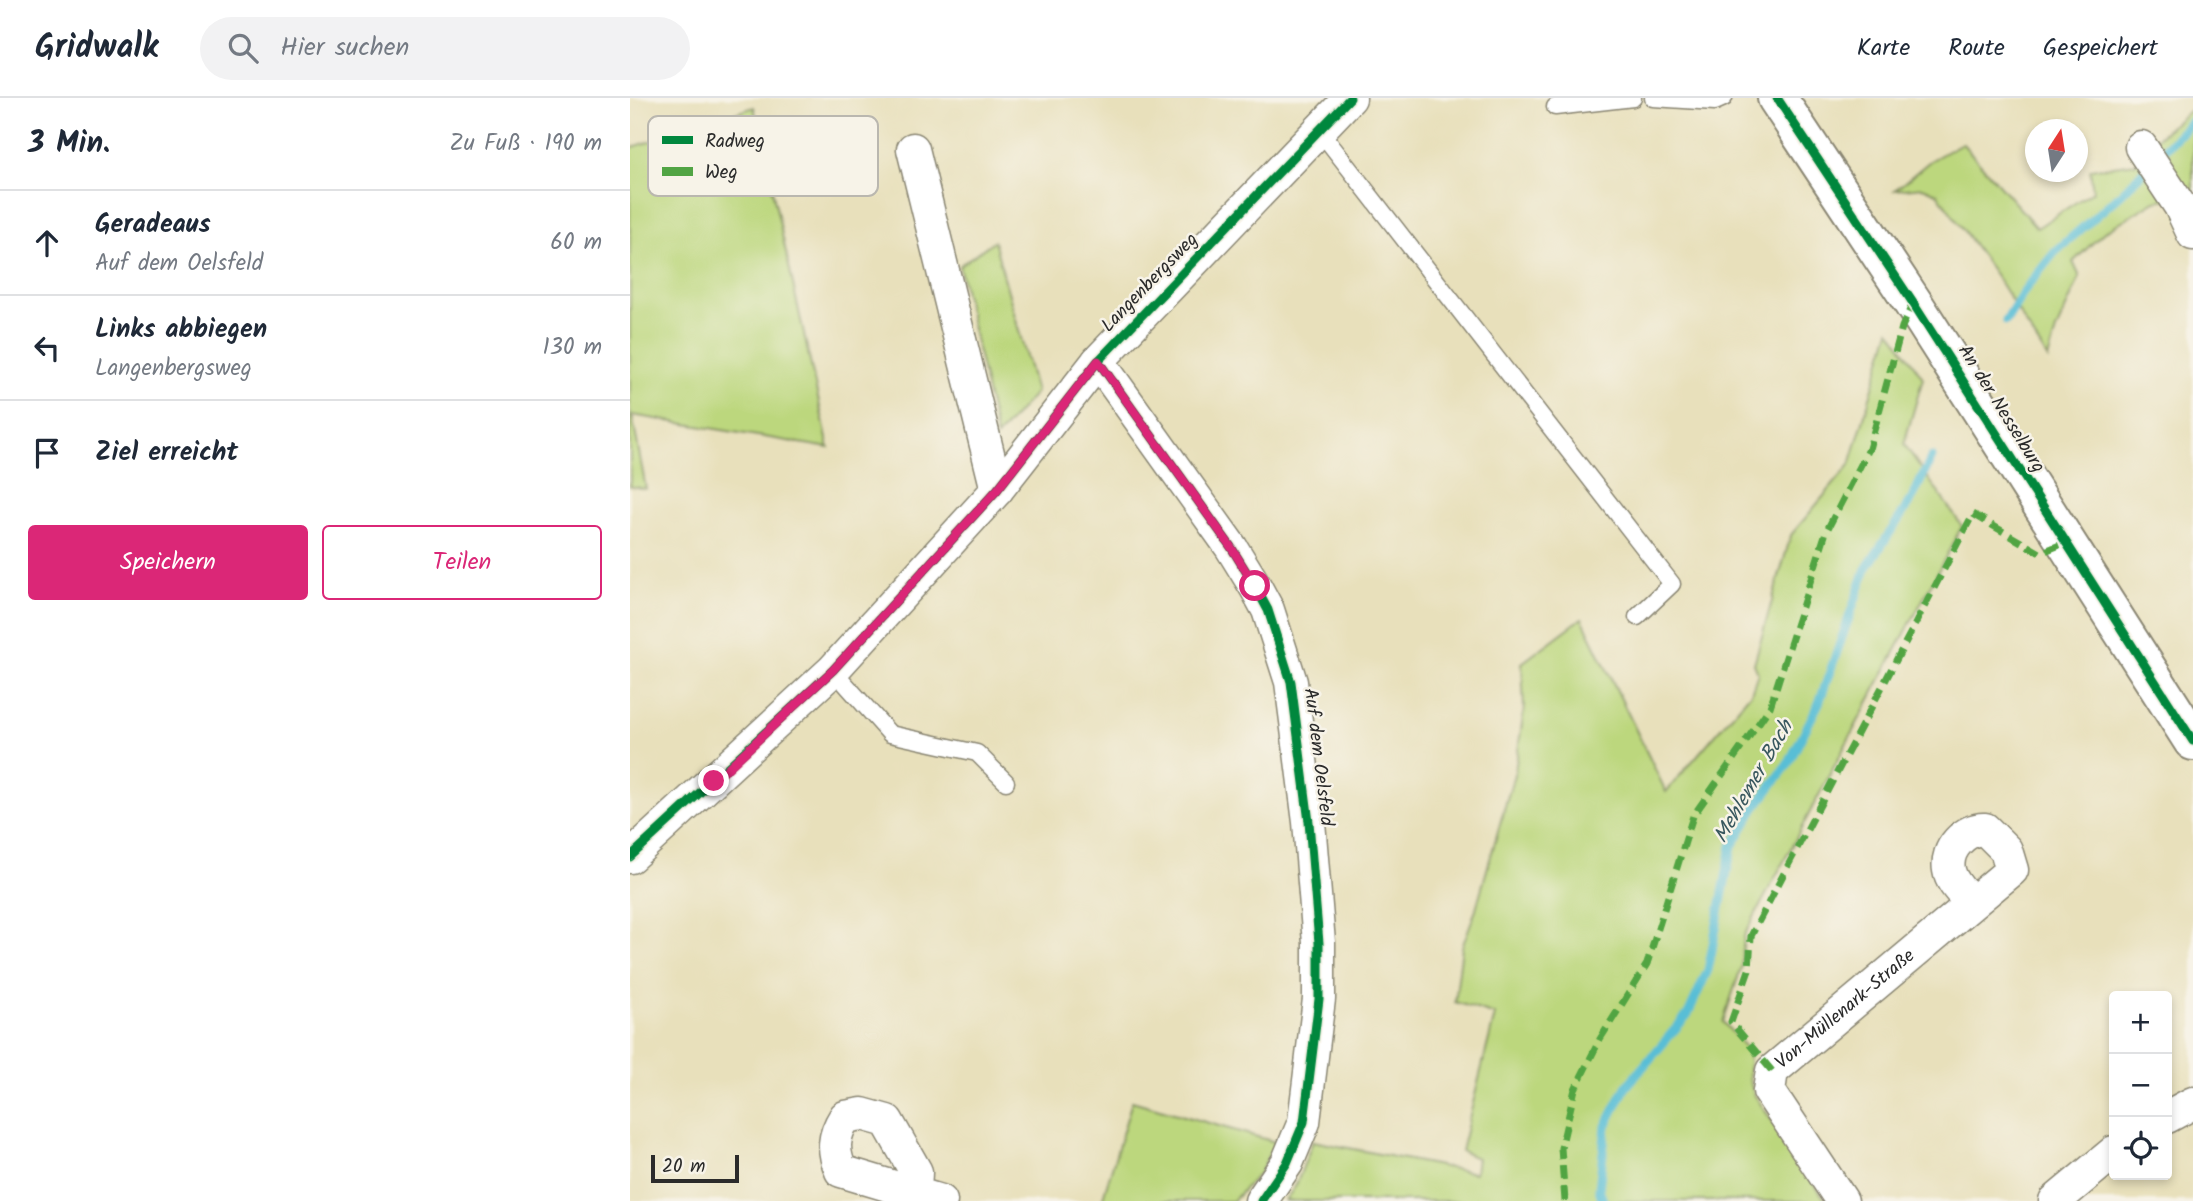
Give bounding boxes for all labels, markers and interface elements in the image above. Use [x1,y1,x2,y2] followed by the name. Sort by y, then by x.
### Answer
[200,17,690,80] search box
[35,22,158,75] text: Gridwalk
[280,27,409,69] text: Hier suchen
[224,29,262,67] icon: search
[1857,29,1910,68] text: Karte
[1948,29,2005,68] text: Route
[2043,29,2158,68] text: Gespeichert
[648,116,878,196] legend
[2025,119,2088,182] north arrow
[28,120,110,168] text: 3 Min.
[450,126,602,162] text: Zu Fuß · 190 m
[705,127,765,157] text: Radweg
[705,158,737,188] text: Weg
[95,204,211,246] text: Geradeaus
[28,224,66,262] icon: ahead
[550,225,602,261] text: 60 m
[1094,226,1206,340] street label: Langenbergsweg
[95,246,263,282] text: Auf dem Oelsfeld
[95,309,267,351] text: Links abbiegen
[28,329,66,367] icon: left
[543,330,602,366] text: 130 m
[1949,339,2053,479] street label: An der Nesselburg
[95,351,252,387] text: Langenbergsweg
[95,432,238,474] text: Ziel erreicht
[28,434,66,472] icon: arrive
[28,525,308,600] button: Speichern
[322,525,602,600] button: Teilen
[1239,570,1270,601] route start
[1295,686,1341,828] street label: Auf dem Oelsfeld
[1705,713,1803,850] water label: Mehlemer Bach
[698,765,729,796] route end
[1769,942,1922,1077] street label: Von-Müllenark-Straße
[2109,991,2172,1180] map controls
[2109,991,2172,1054] button: +
[2109,1054,2172,1117] button: −
[2109,1117,2172,1180] button: locate
[651,1152,738,1184] scale bar
[662,1152,705,1182] text: 20 m

